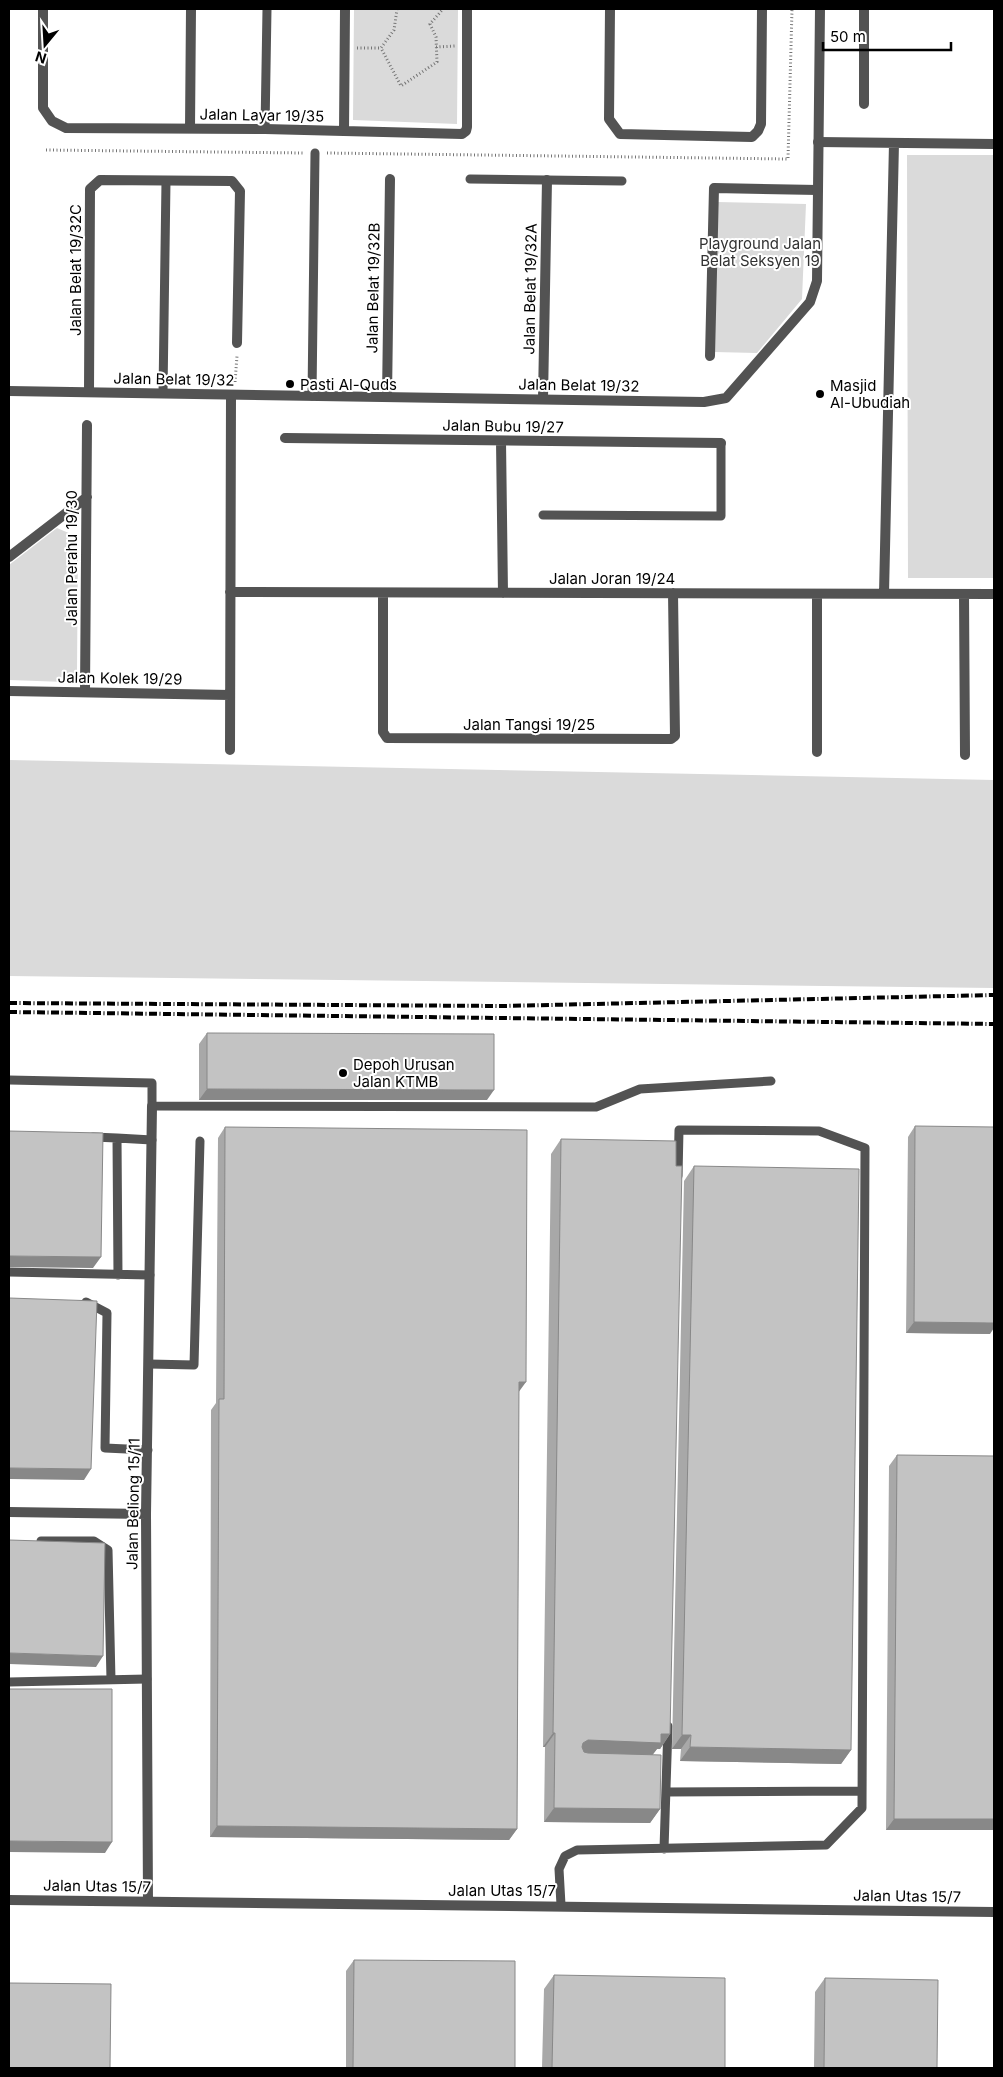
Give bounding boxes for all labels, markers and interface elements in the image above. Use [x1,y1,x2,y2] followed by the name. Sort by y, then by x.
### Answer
[20,20,70,70] north arrow
[823,20,950,52] scale bar
[830,27,866,46] text: 50 m
[33,48,49,68] text: N
[200,104,324,126] street label: Jalan Layar 19/35
[66,204,85,336] street label: Jalan Belat 19/32C
[362,222,384,354] street label: Jalan Belat 19/32B
[519,223,541,355] street label: Jalan Belat 19/32A
[699,234,821,270] park label: Playground Jalan Belat Seksyen 19
[113,368,235,390] street label: Jalan Belat 19/32
[518,374,640,396] street label: Jalan Belat 19/32
[300,375,397,394] place label: Pasti Al-Quds
[830,376,910,412] place label: Masjid Al-Ubudiah
[284,378,296,390] marker: Pasti Al-Quds
[814,388,826,400] marker: Masjid Al-Ubudiah
[442,415,564,437] street label: Jalan Bubu 19/27
[62,490,81,626] street label: Jalan Perahu 19/30
[549,569,675,588] street label: Jalan Joran 19/24
[57,667,183,689] street label: Jalan Kolek 19/29
[463,715,595,734] street label: Jalan Tangsi 19/25
[353,1055,455,1091] place label: Depoh Urusan Jalan KTMB
[337,1067,349,1079] marker: Depoh Urusan Jalan KTMB
[122,1438,144,1570] street label: Jalan Beliong 15/11
[43,1876,151,1896] street label: Jalan Utas 15/7
[448,1881,556,1900] street label: Jalan Utas 15/7
[853,1886,961,1906] street label: Jalan Utas 15/7

